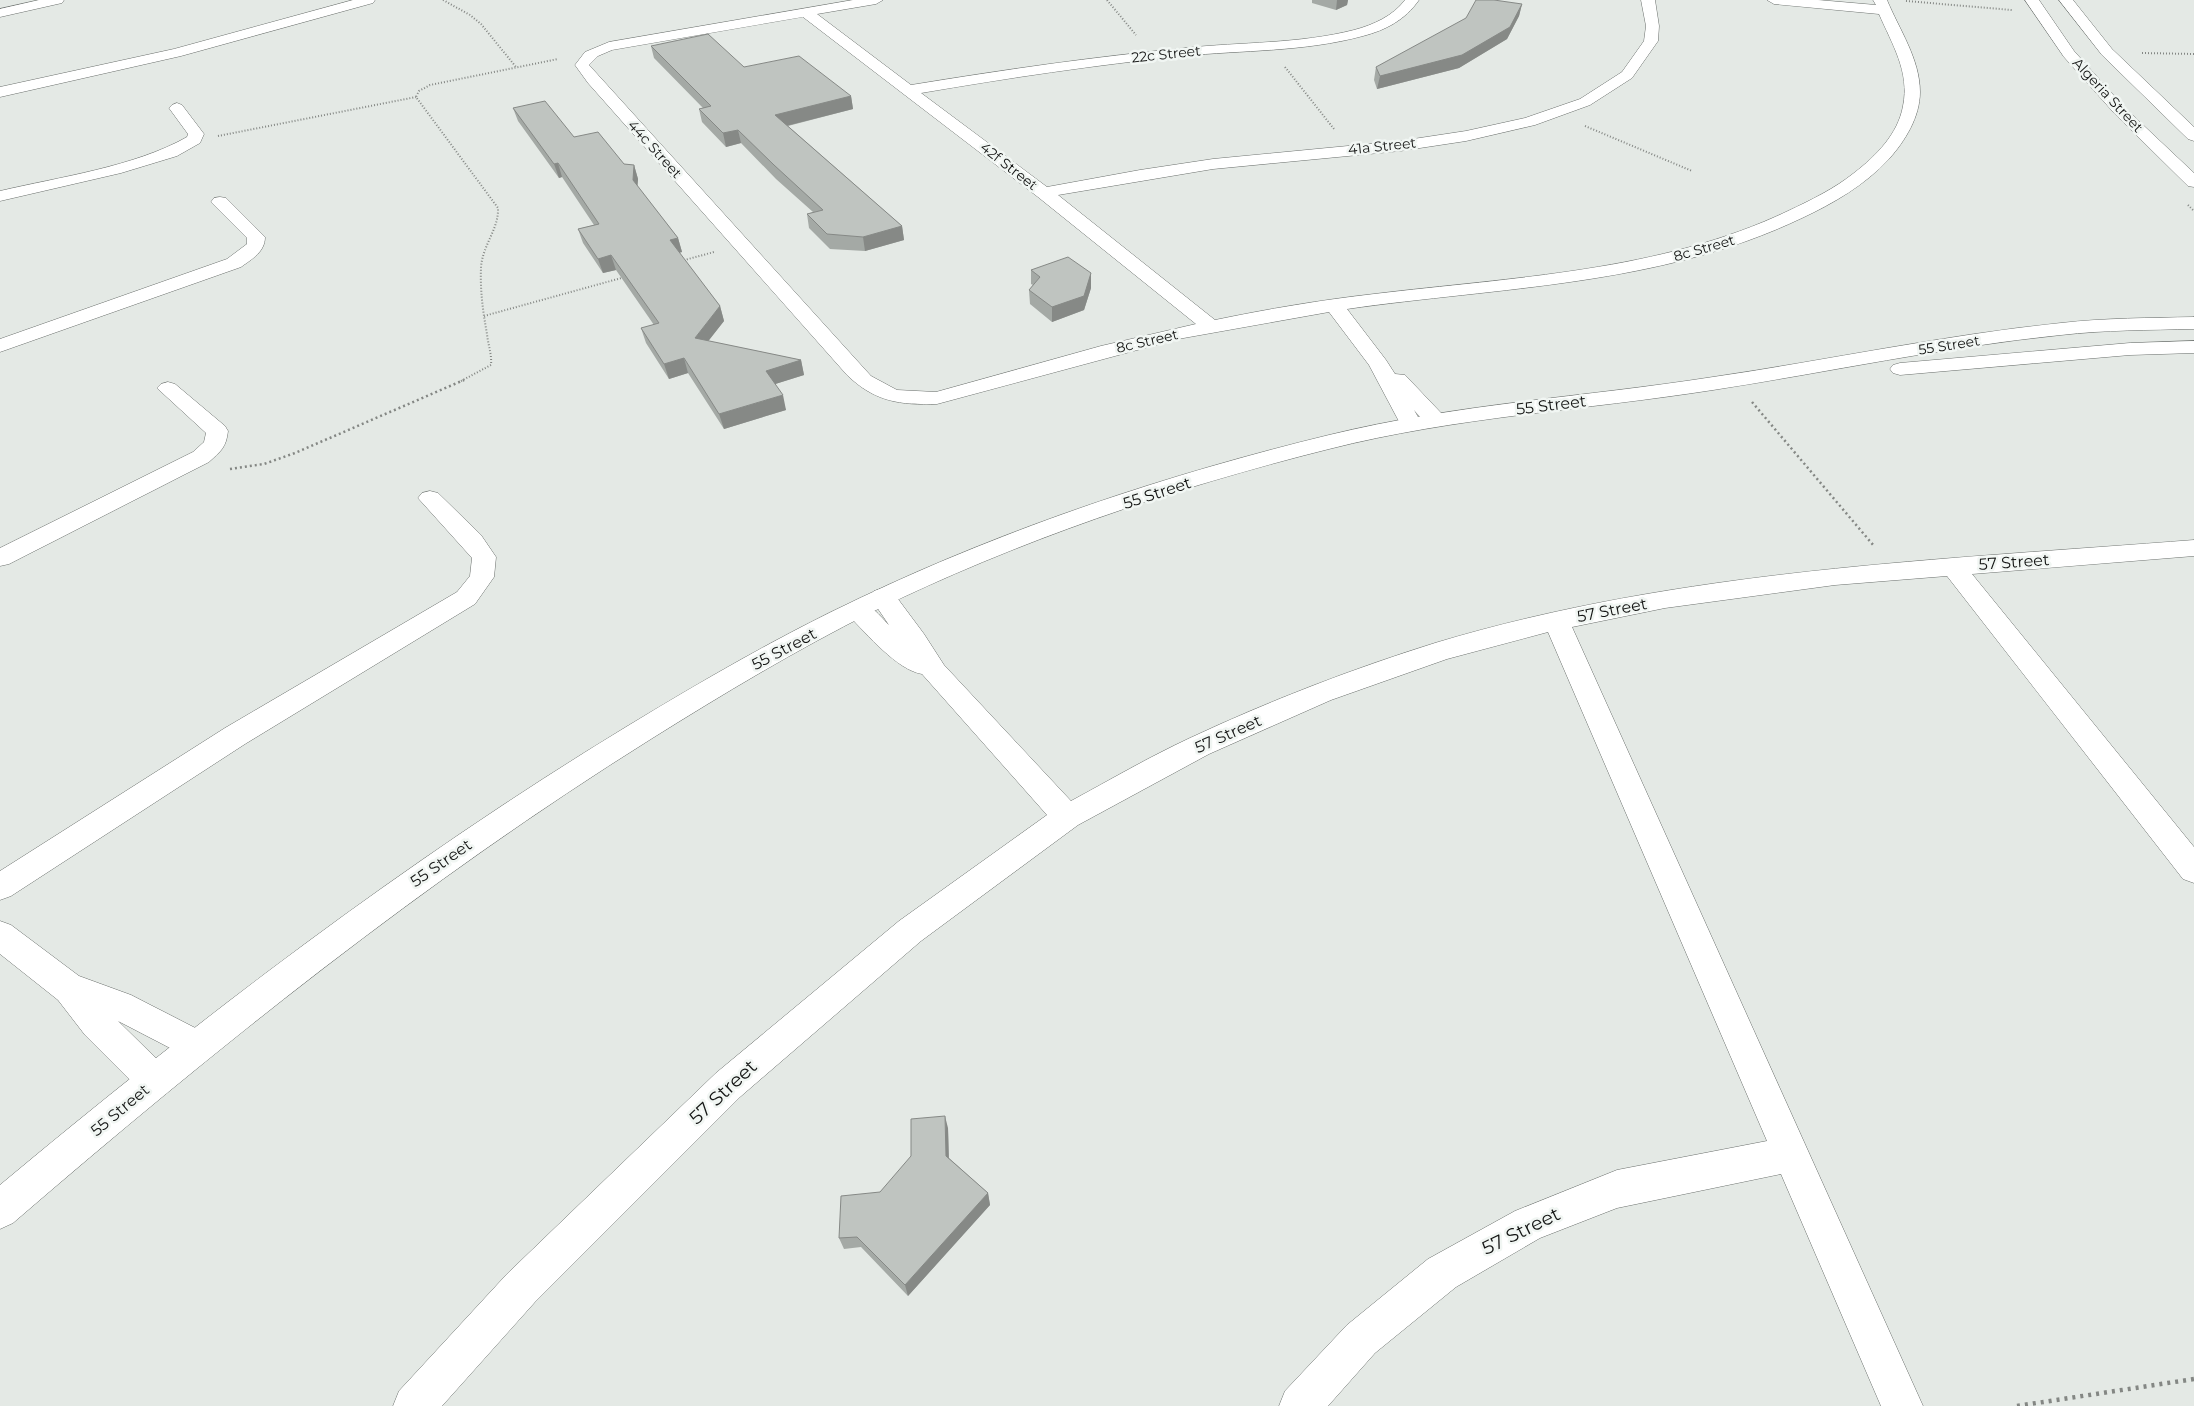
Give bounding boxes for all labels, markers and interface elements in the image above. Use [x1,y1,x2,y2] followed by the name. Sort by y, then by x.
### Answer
[1130,41,1202,67] street label: 22c Street
[2069,54,2147,136] street label: Algeria Street
[624,116,686,182] street label: 44c Street
[1347,133,1417,159] street label: 41a Street
[977,138,1042,194] street label: 42f Street
[1671,231,1737,265] street label: 8c Street
[1114,325,1180,357] street label: 8c Street
[1917,331,1981,359] street label: 55 Street
[1515,391,1588,419] street label: 55 Street
[1120,473,1194,513] street label: 55 Street
[1978,550,2050,574] street label: 57 Street
[1575,594,1649,626] street label: 57 Street
[748,624,820,674] street label: 55 Street
[1192,711,1265,757] street label: 57 Street
[407,835,476,891] street label: 55 Street
[684,1055,762,1129] street label: 57 Street
[87,1080,154,1140] street label: 55 Street
[1478,1202,1564,1260] street label: 57 Street

